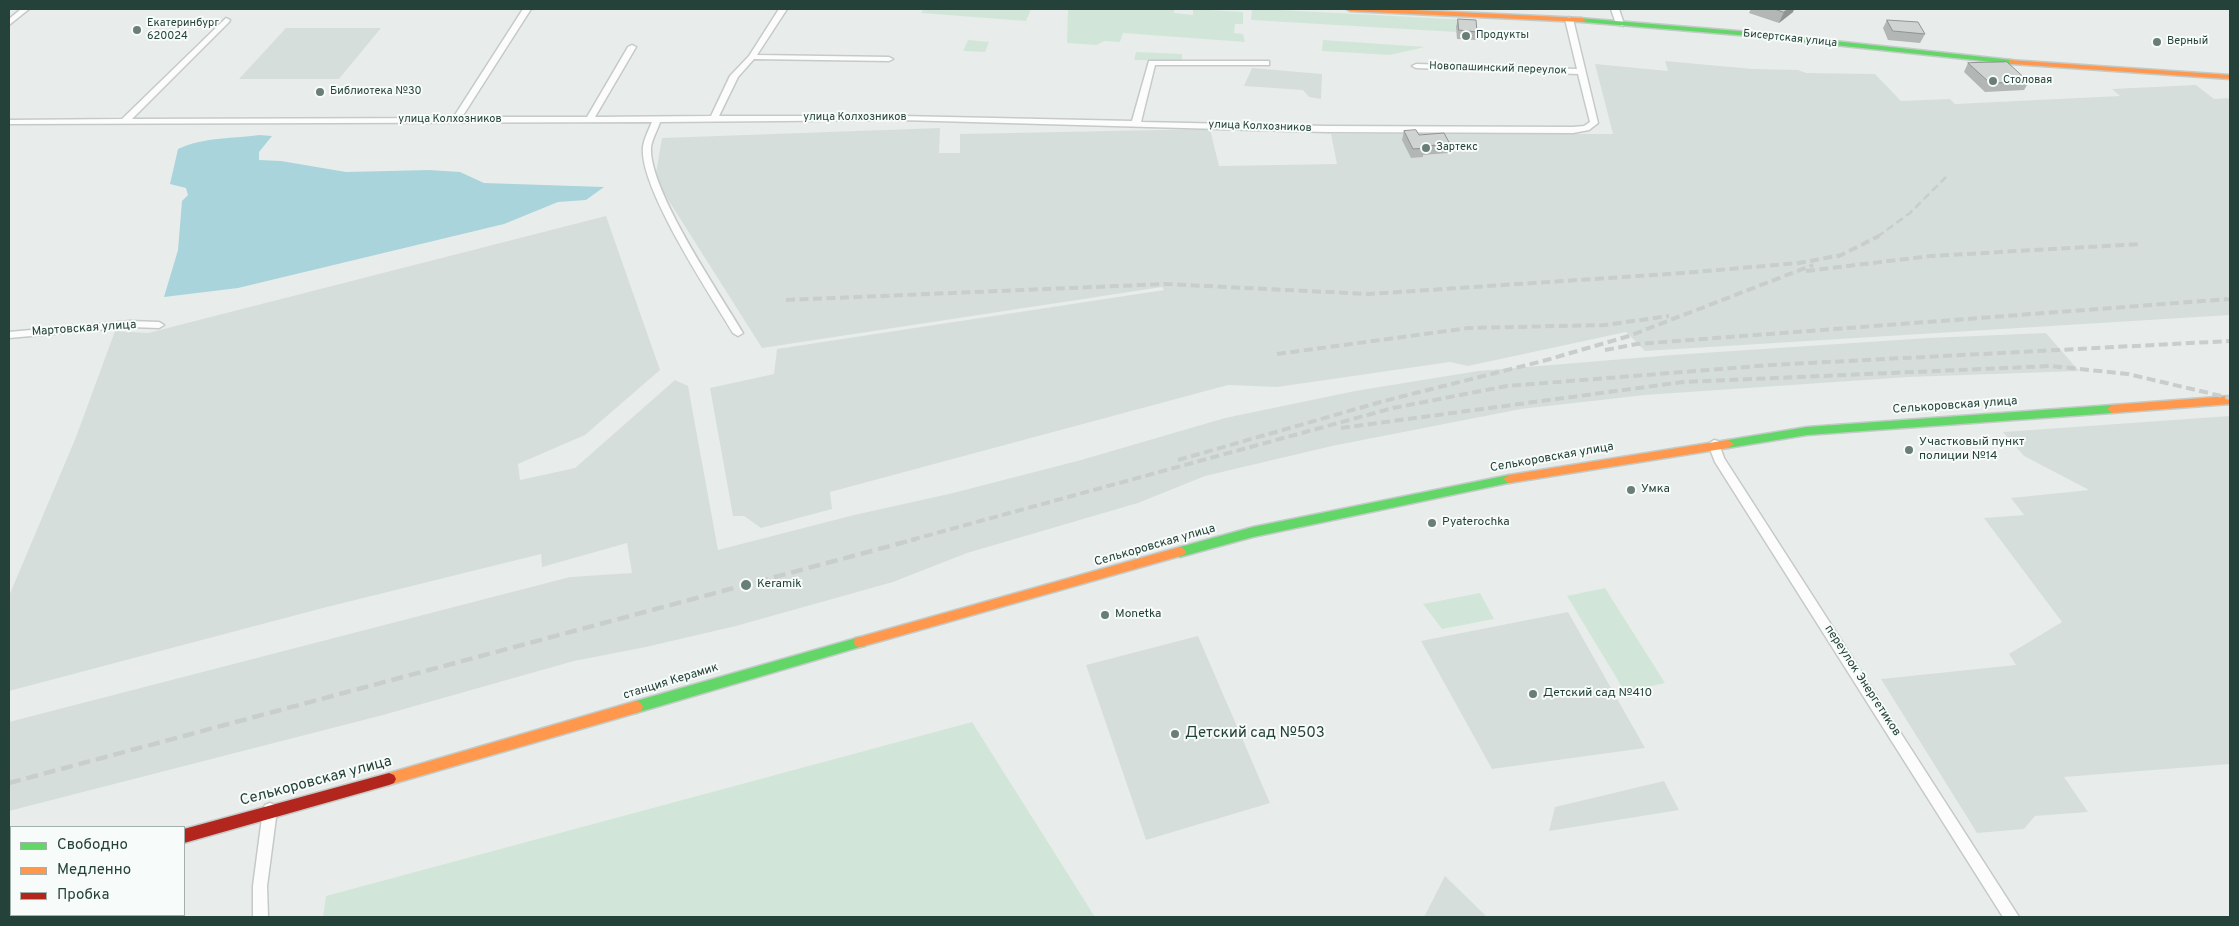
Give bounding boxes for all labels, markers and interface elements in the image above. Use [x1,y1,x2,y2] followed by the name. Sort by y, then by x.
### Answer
[147,17,219,43] place label: Екатеринбург 620024
[131,24,143,36] marker: Екатеринбург 620024
[1742,27,1838,51] street label: Бисертская улица
[1476,29,1529,43] place label: Продукты
[1460,30,1472,42] marker: Продукты
[2167,35,2208,49] place label: Верный
[2151,36,2163,48] marker: Верный
[1429,60,1567,78] street label: Новопашинский переулок
[2003,74,2052,88] place label: Столовая
[1987,75,1999,87] marker: Столовая
[330,85,422,99] place label: Библиотека №30
[314,86,326,98] marker: Библиотека №30
[803,111,907,125] street label: улица Колхозников
[398,113,502,127] street label: улица Колхозников
[1208,119,1312,135] street label: улица Колхозников
[1436,141,1478,155] place label: Зартекс
[1420,142,1432,154] marker: Зартекс
[31,318,137,340] street label: Мартовская улица
[1892,394,2018,418] street label: Селькоровская улица
[1919,436,2024,464] place label: Участковый пункт полиции №14
[1489,440,1615,476] street label: Селькоровская улица
[1903,444,1915,456] marker: Участковый пункт полиции №14
[1641,483,1670,497] place label: Умка
[1625,484,1637,496] marker: Умка
[1442,516,1510,530] place label: Pyaterochka
[1426,517,1438,529] marker: Pyaterochka
[1093,522,1217,570] street label: Селькоровская улица
[739,578,753,592] marker: Keramik
[757,578,802,592] place label: Keramik
[1115,608,1161,622] place label: Monetka
[1099,609,1111,621] marker: Monetka
[1821,623,1903,739] street label: переулок Энергетиков
[622,661,720,703] street label: станция Керамик
[1543,687,1652,701] place label: Детский сад №410
[1527,688,1539,700] marker: Детский сад №410
[1185,725,1325,743] place label: Детский сад №503
[1169,728,1181,740] marker: Детский сад №503
[238,753,394,811] street label: Селькоровская улица
[10,826,185,916] legend
[57,836,128,855] text: Свободно
[57,861,131,880] text: Медленно
[57,886,109,905] text: Пробка

